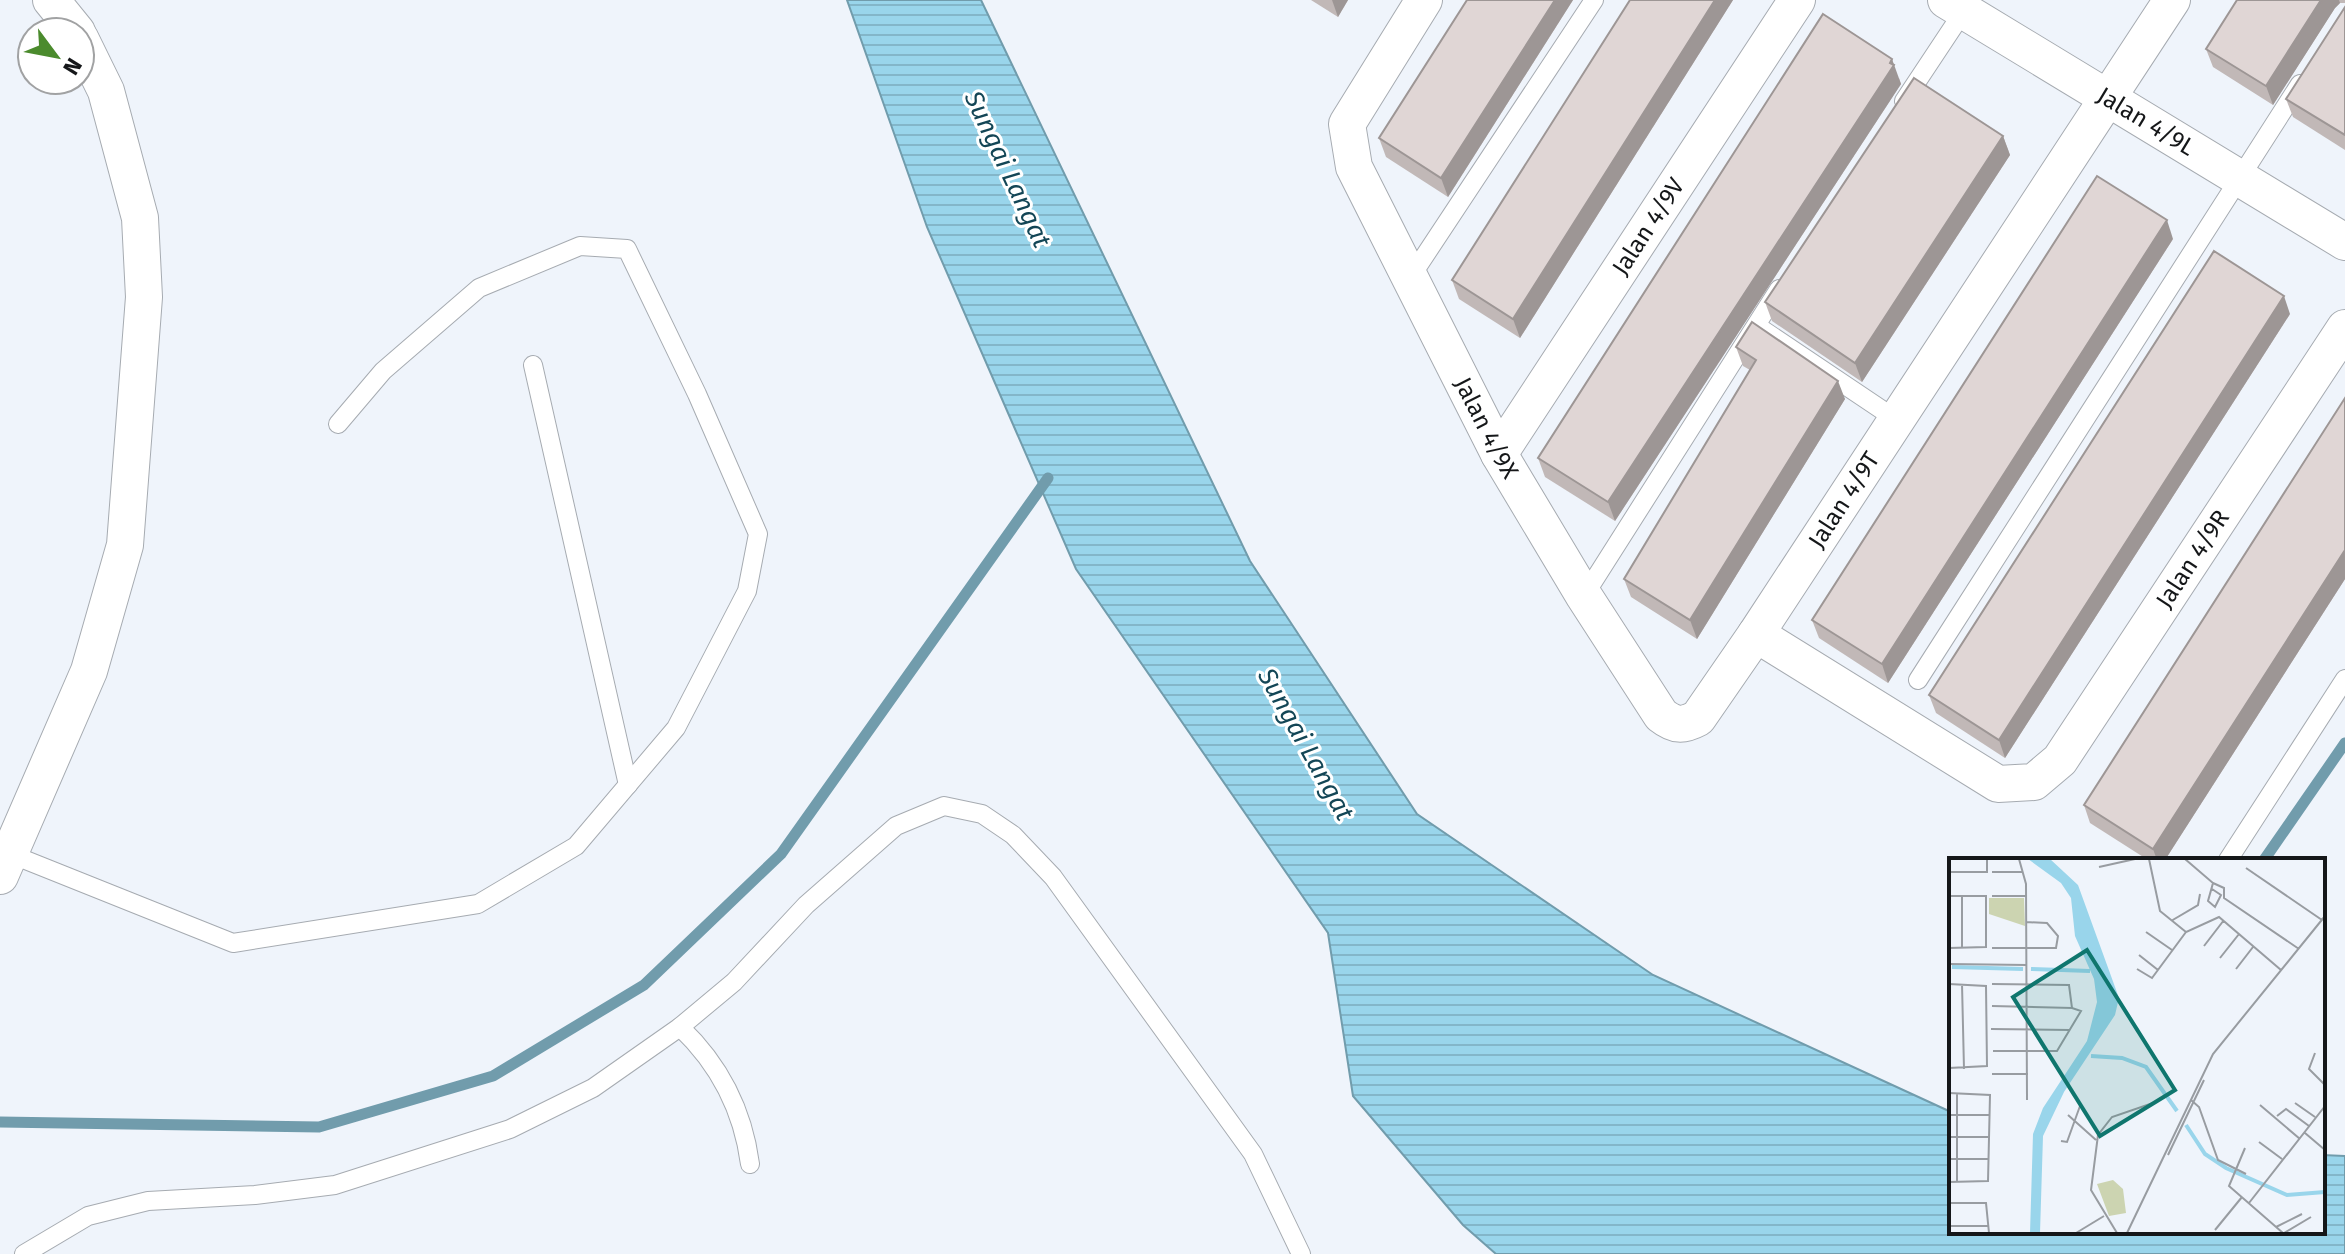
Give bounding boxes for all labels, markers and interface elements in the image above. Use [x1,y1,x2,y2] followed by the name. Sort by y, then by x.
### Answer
[16,16,96,96] north arrow
[57,53,88,80] text: N
[2092,81,2200,162] street label: Jalan 4/9L
[957,85,1058,253] water label: Sungai Langat
[1606,172,1691,280] street label: Jalan 4/9V
[1449,373,1524,483] street label: Jalan 4/9X
[1803,446,1886,553] street label: Jalan 4/9T
[2150,505,2235,613] street label: Jalan 4/9R
[1251,662,1360,826] water label: Sungai Langat
[1949,858,2325,1234] inset map

